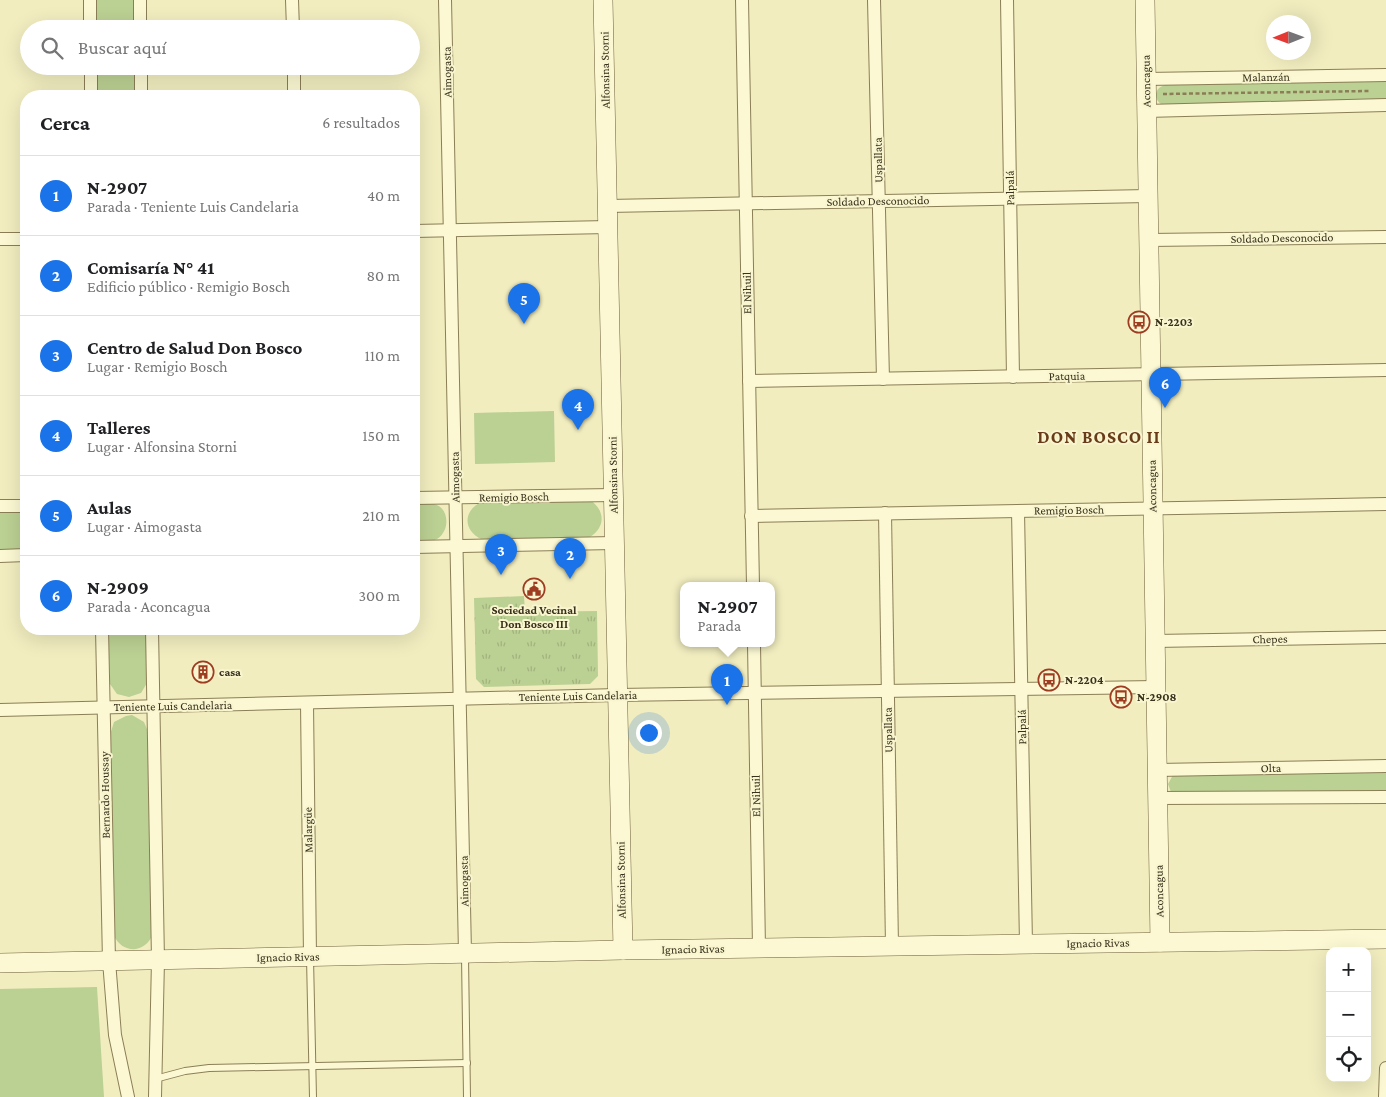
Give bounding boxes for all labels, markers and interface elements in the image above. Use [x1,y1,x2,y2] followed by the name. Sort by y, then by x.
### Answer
[1266,15,1311,60] north arrow
[20,20,420,75] search box
[597,31,613,109] street label: Alfonsina Storni
[38,34,66,62] icon: search
[78,37,167,58] text: Buscar aquí
[440,46,454,98] street label: Aimogasta
[1139,54,1153,107] street label: Aconcagua
[1242,70,1291,84] street label: Malanzán
[40,111,90,135] text: Cerca
[322,114,400,131] text: 6 resultados
[871,137,885,183] street label: Uspallata
[1003,170,1017,206] street label: Palpalá
[87,177,147,198] text: N-2907
[53,187,59,204] text: 1
[367,187,400,204] text: 40 m
[827,193,930,209] street label: Soldado Desconocido
[87,198,299,215] text: Parada · Teniente Luis Candelaria
[1231,230,1334,246] street label: Soldado Desconocido
[87,257,214,278] text: Comisaría N° 41
[52,267,60,284] text: 2
[366,267,400,284] text: 80 m
[740,272,754,314] street label: El Nihuil
[87,278,290,295] text: Edificio público · Remigio Bosch
[508,283,540,324] pin: 5
[1127,310,1151,334] bus stop icon: N-2203
[1155,315,1193,329] place label: N-2203
[87,337,302,358] text: Centro de Salud Don Bosco
[52,347,60,364] text: 3
[364,347,400,364] text: 110 m
[87,358,228,375] text: Lugar · Remigio Bosch
[1149,367,1181,408] pin: 6
[1049,369,1086,383] street label: Patquia
[562,389,594,430] pin: 4
[87,417,151,438] text: Talleres
[52,427,60,444] text: 4
[362,427,400,444] text: 150 m
[1037,427,1161,447] district label: DON BOSCO II
[605,436,621,514] street label: Alfonsina Storni
[87,438,237,455] text: Lugar · Alfonsina Storni
[448,451,462,503] street label: Aimogasta
[1145,459,1159,512] street label: Aconcagua
[479,489,550,505] street label: Remigio Bosch
[87,497,131,518] text: Aulas
[1034,502,1105,518] street label: Remigio Bosch
[52,507,60,524] text: 5
[362,507,400,524] text: 210 m
[87,518,202,535] text: Lugar · Aimogasta
[485,534,517,575] pin: 3
[554,538,586,579] pin: 2
[87,577,149,598] text: N-2909
[522,577,546,601] public building icon: Sociedad Vecinal Don Bosco III
[680,582,775,647] popup
[52,587,60,604] text: 6
[358,587,400,604] text: 300 m
[697,596,758,617] text: N-2907
[87,598,211,615] text: Parada · Aconcagua
[491,603,577,631] place label: Sociedad Vecinal Don Bosco III
[697,617,741,634] text: Parada
[1252,632,1288,646] street label: Chepes
[191,660,215,684] building icon: casa
[711,664,743,705] pin: 1
[219,665,241,679] place label: casa
[1037,668,1061,692] bus stop icon: N-2204
[1065,673,1104,687] place label: N-2204
[1109,685,1133,709] bus stop icon: N-2908
[519,688,638,704] street label: Teniente Luis Candelaria
[1137,690,1176,704] place label: N-2908
[114,698,233,714] street label: Teniente Luis Candelaria
[881,707,895,753] street label: Uspallata
[1015,709,1029,745] street label: Palpalá
[636,720,662,746] your location
[97,751,113,839] street label: Bernardo Houssay
[1261,761,1282,775] street label: Olta
[749,775,763,817] street label: El Nihuil
[301,807,315,853] street label: Malargüe
[613,841,629,919] street label: Alfonsina Storni
[457,855,471,907] street label: Aimogasta
[1152,864,1166,917] street label: Aconcagua
[1066,935,1130,951] street label: Ignacio Rivas
[661,941,725,957] street label: Ignacio Rivas
[1326,947,1371,1082] map controls
[1326,947,1371,992] button: +
[256,949,320,965] street label: Ignacio Rivas
[1326,992,1371,1037] button: −
[1326,1037,1371,1082] button: locate

